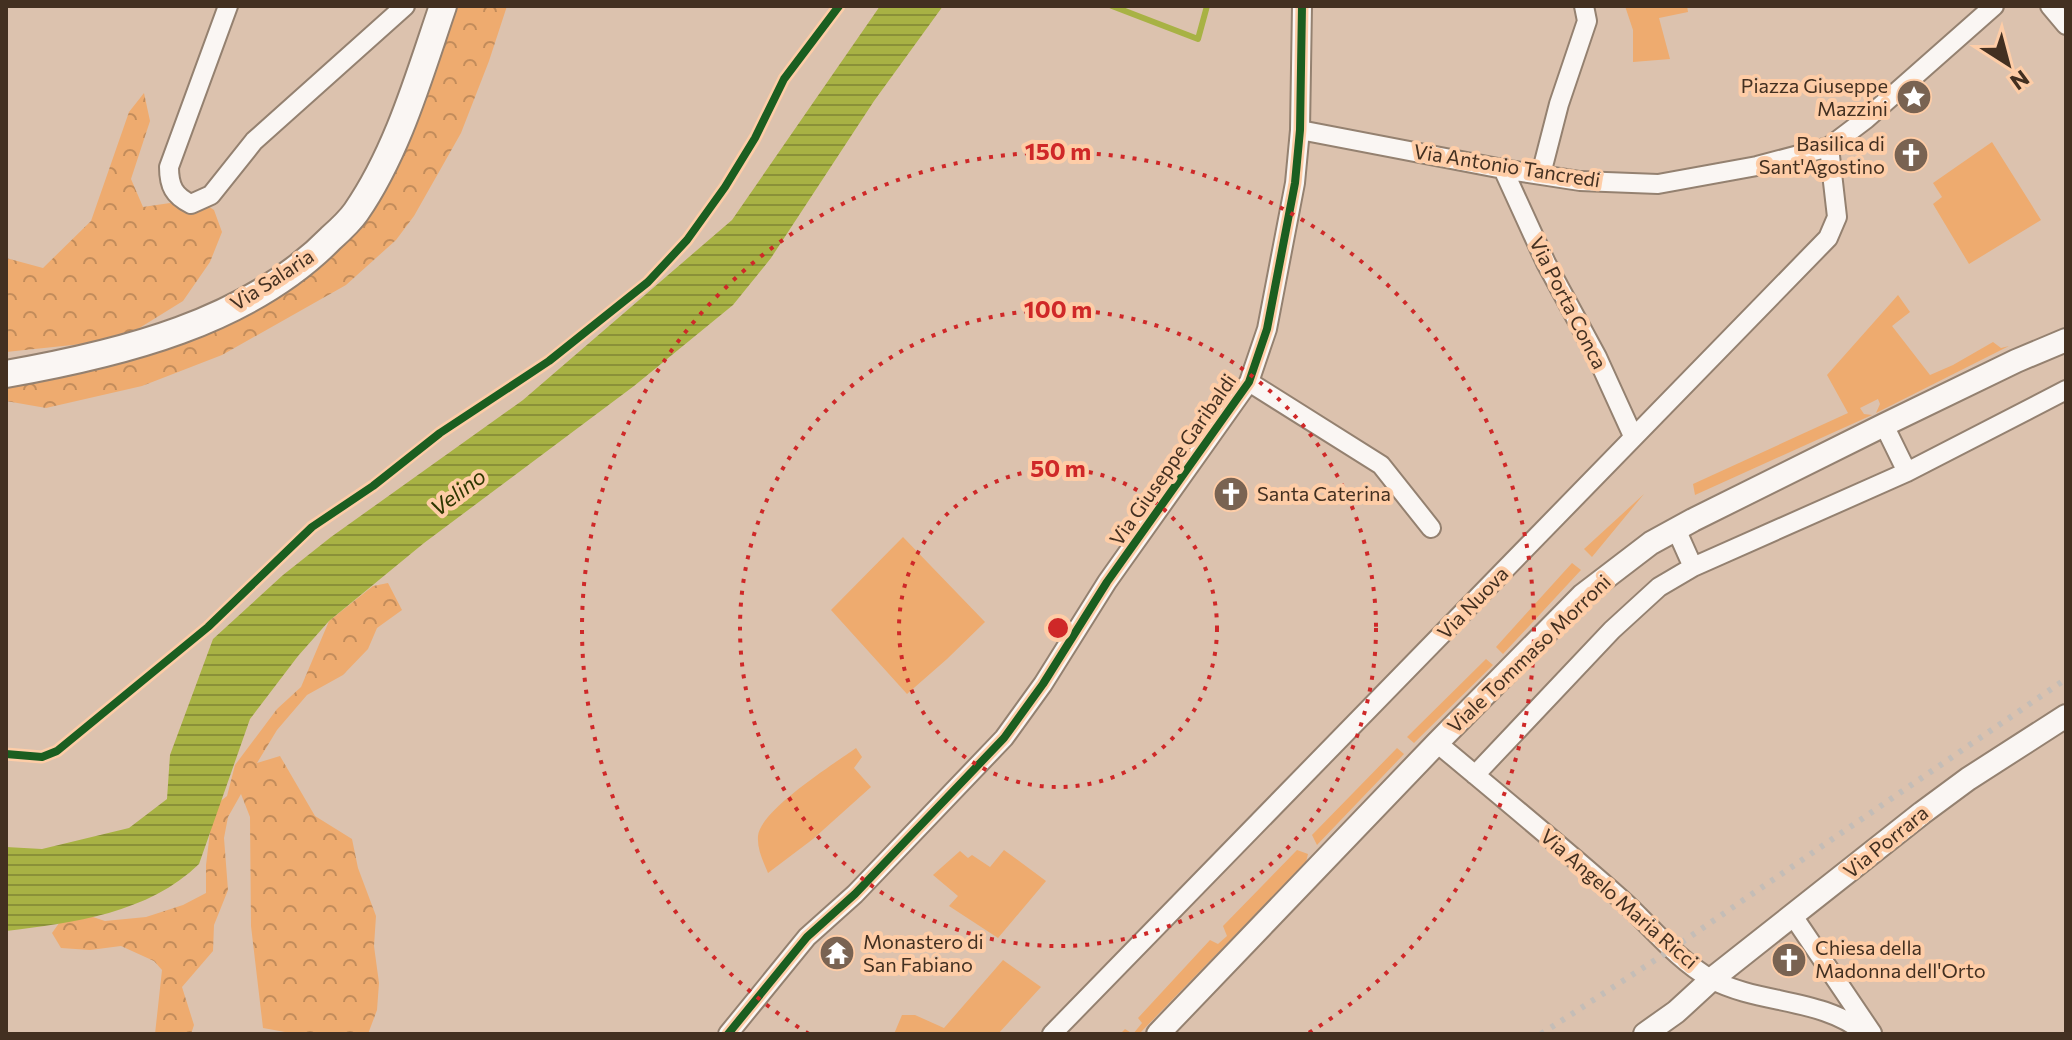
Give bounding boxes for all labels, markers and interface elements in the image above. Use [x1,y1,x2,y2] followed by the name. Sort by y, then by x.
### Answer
[1968,24,2048,104] north arrow
[2005,65,2035,96] text: N
[1741,73,1888,120] place label: Piazza Giuseppe Mazzini
[1895,78,1933,116] place icon: Piazza Giuseppe Mazzini
[1759,131,1885,178] place label: Basilica di Sant'Agostino
[1025,136,1091,165] text: 150 m
[1892,136,1930,174] church icon: Basilica di Sant'Agostino
[1412,138,1602,192] street label: Via Antonio Tancredi
[1525,232,1613,373] street label: Via Porta Conca
[225,243,318,315] street label: Via Salaria
[1024,294,1092,323] text: 100 m
[1104,369,1241,550] street label: Via Giuseppe Garibaldi
[1030,453,1086,482] text: 50 m
[425,462,491,521] water label: Velino
[1212,475,1250,513] church icon: Santa Caterina
[1257,481,1391,505] place label: Santa Caterina
[1432,561,1513,644] street label: Via Nuova
[1442,569,1615,737] street label: Viale Tommaso Morroni
[1044,614,1072,642] centre of rings
[1838,800,1932,883] street label: Via Porrara
[1536,823,1703,973] street label: Via Angelo Maria Ricci
[863,929,984,976] place label: Monastero di San Fabiano
[818,934,856,972] temple icon: Monastero di San Fabiano
[1815,935,1986,982] place label: Chiesa della Madonna dell'Orto
[1770,941,1808,979] church icon: Chiesa della Madonna dell'Orto

